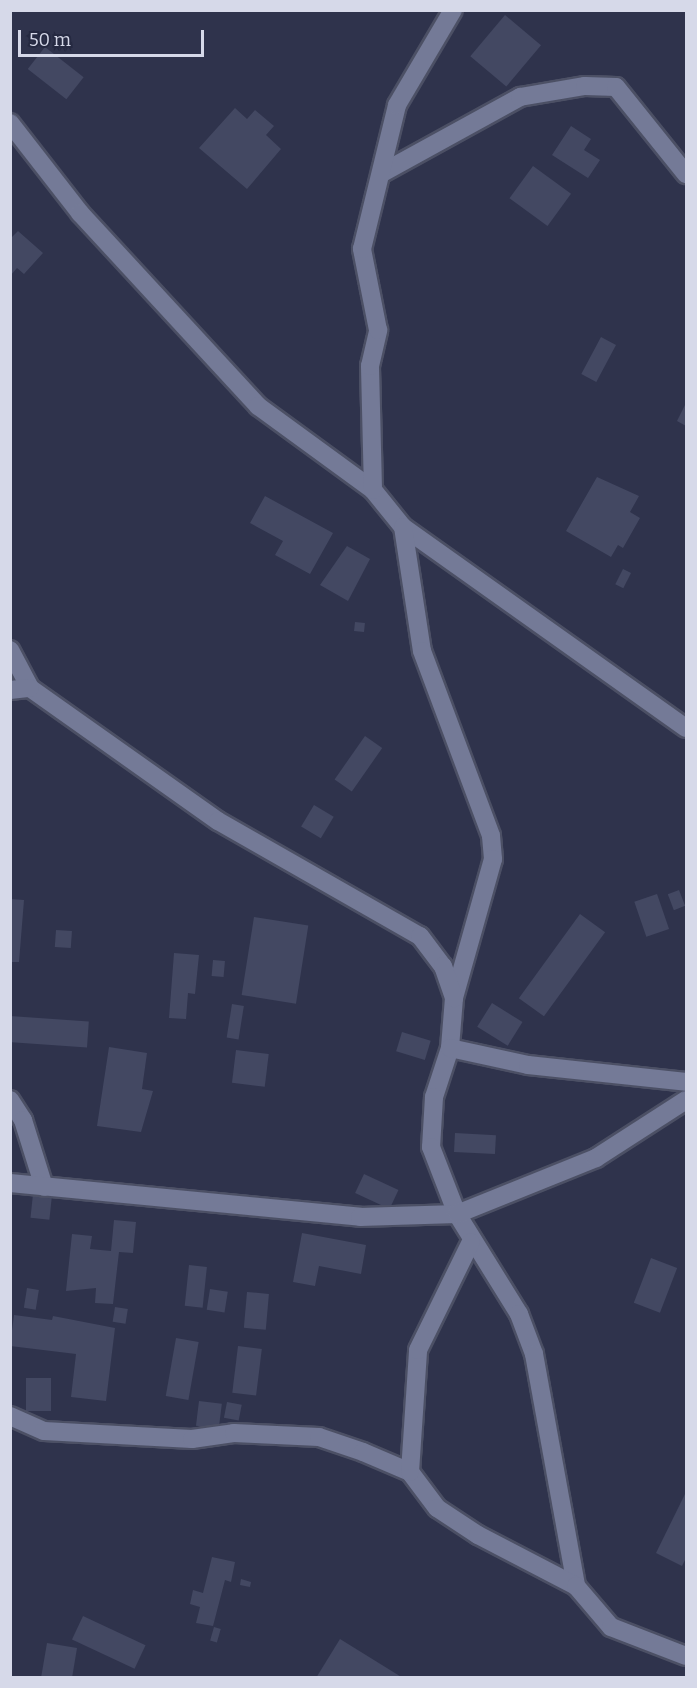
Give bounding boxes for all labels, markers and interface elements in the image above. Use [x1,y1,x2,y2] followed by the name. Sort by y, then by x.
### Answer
[21,18,207,56] scale bar
[29,29,71,51] text: 50 m

